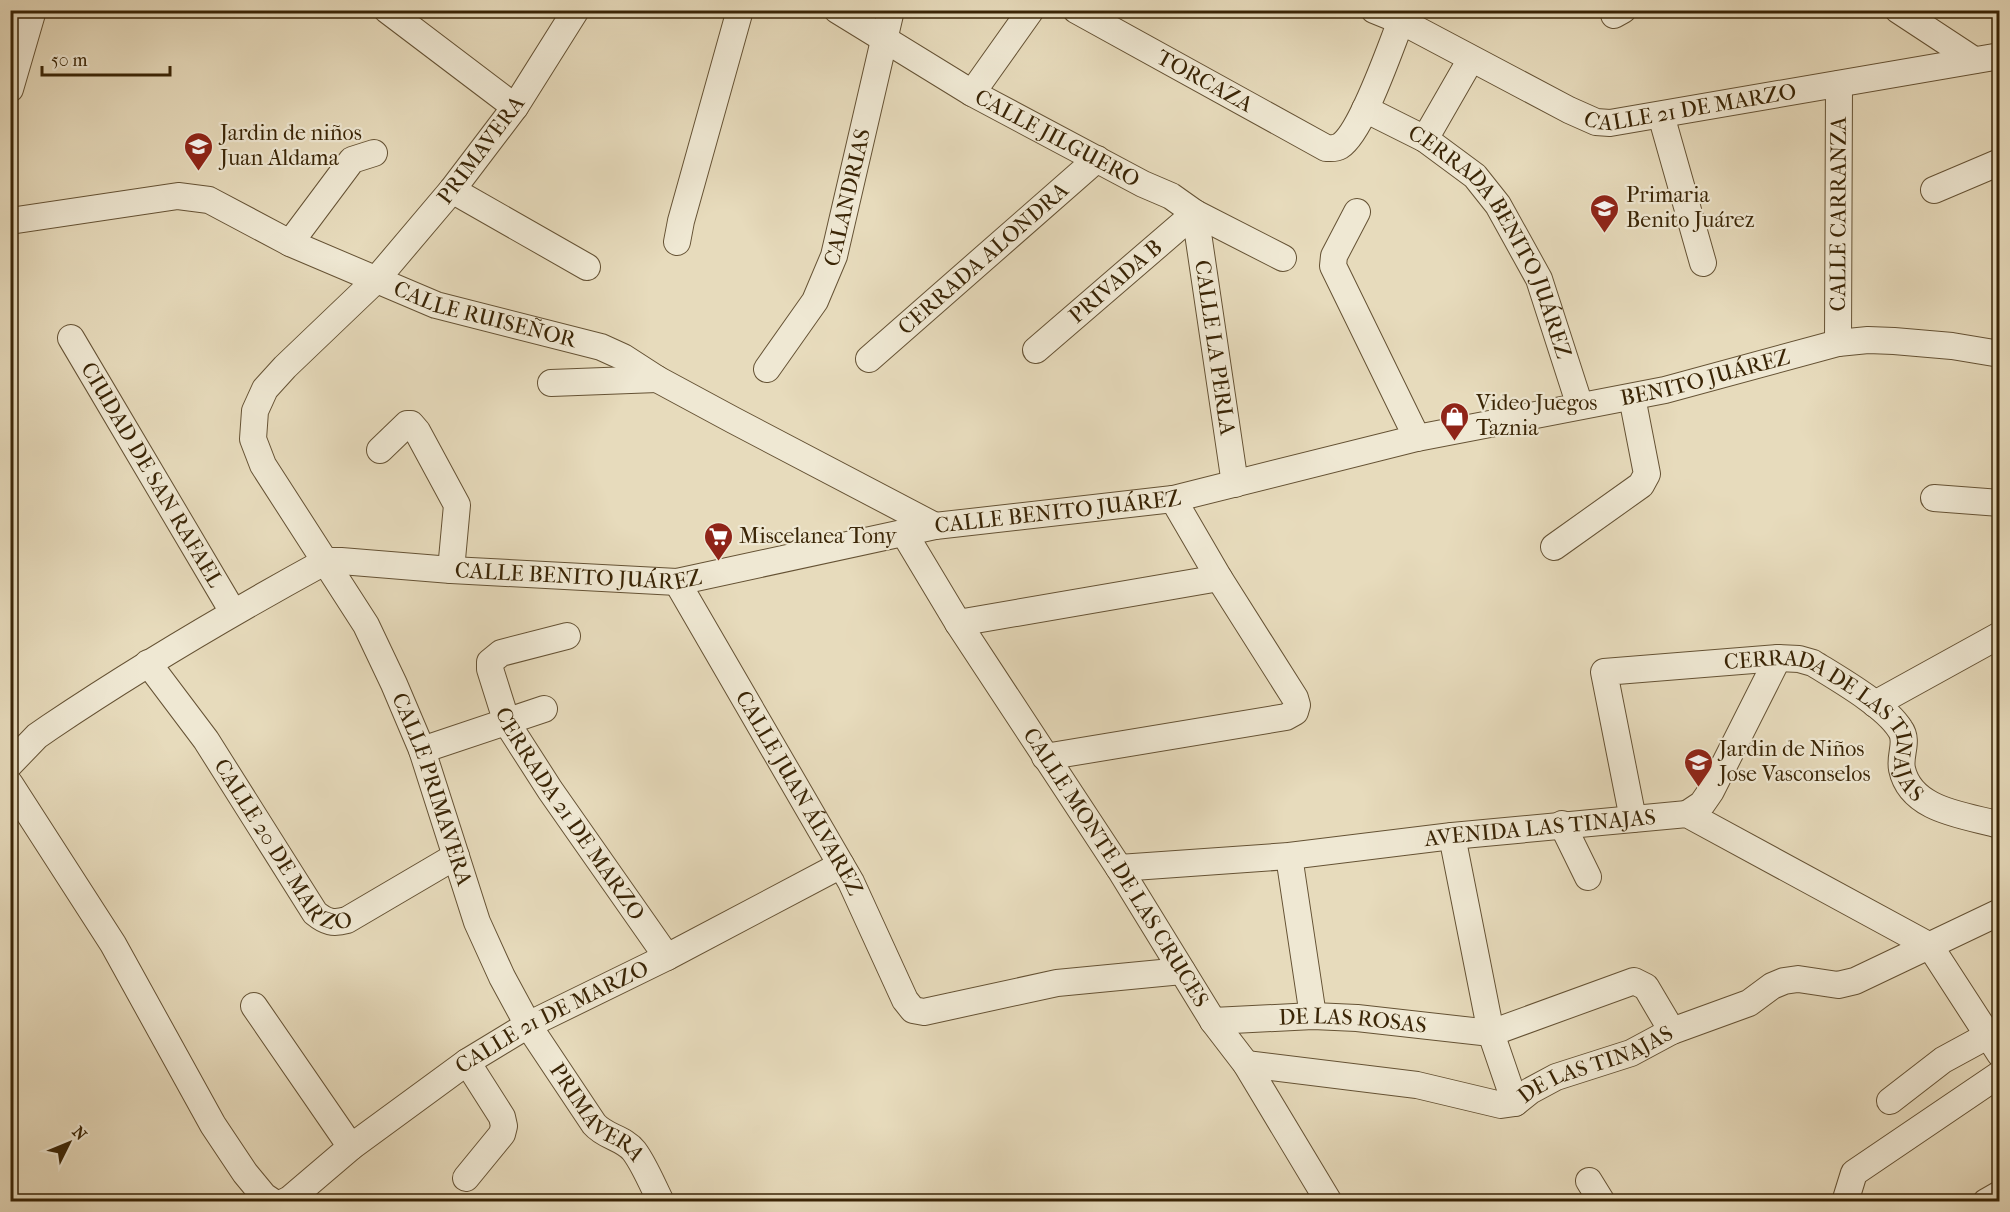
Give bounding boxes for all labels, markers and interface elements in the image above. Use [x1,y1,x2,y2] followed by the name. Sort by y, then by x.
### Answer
[42,39,170,77] scale bar
[1152,44,1258,118] street label: TORCAZA
[51,50,88,71] text: 50 m
[1579,78,1798,136] street label: CALLE 21 DE MARZO
[970,84,1144,193] street label: CALLE JILGUERO
[432,90,531,209] street label: PRIMAVERA
[1825,116,1852,311] street label: CALLE CARRANZA
[218,120,362,171] place label: Jardin de niños Juan Aldama
[1404,120,1577,362] street label: CERRADA BENITO JUÁREZ
[818,126,876,271] street label: CALANDRIAS
[183,130,215,172] school or university icon: Jardin de niños Juan Aldama
[893,177,1074,340] street label: CERRADA ALONDRA
[1626,182,1755,233] place label: Primaria Benito Juárez
[1589,192,1621,234] school or university icon: Primaria Benito Juárez
[1064,234,1168,329] street label: PRIVADA B
[1189,258,1241,438] street label: CALLE LA PERLA
[390,275,580,353] street label: CALLE RUISEÑOR
[1618,344,1793,411] street label: BENITO JUÁREZ
[75,358,229,593] street label: CIUDAD DE SAN RAFAEL
[1475,390,1597,441] place label: Video Juegos Taznia
[1439,400,1471,442] shop icon: Video Juegos Taznia
[933,484,1184,539] street label: CALLE BENITO JUÁREZ
[702,520,734,562] supermarket icon: Miscelanea Tony
[739,523,898,549] place label: Miscelanea Tony
[454,557,705,595] street label: CALLE BENITO JUÁREZ
[1723,644,1929,807] street label: CERRADA DE LAS TINAJAS
[730,686,868,900] street label: CALLE JUAN ÁLVAREZ
[386,689,478,890] street label: CALLE PRIMAVERA
[490,704,650,925] street label: CERRADA 21 DE MARZO
[1018,723,1214,1012] street label: CALLE MONTE DE LAS CRUCES
[1717,736,1871,787] place label: Jardin de Niños Jose Vasconselos
[1682,746,1714,788] school or university icon: Jardin de Niños Jose Vasconselos
[208,754,355,936] street label: CALLE 20 DE MARZO
[1422,804,1657,852] street label: AVENIDA LAS TINAJAS
[450,955,653,1079] street label: CALLE 21 DE MARZO
[1278,1003,1428,1039] street label: DE LAS ROSAS
[1513,1020,1677,1109] street label: DE LAS TINAJAS
[544,1058,651,1167] street label: PRIMAVERA
[39,1113,99,1173] north arrow
[69,1122,91,1145] text: N

